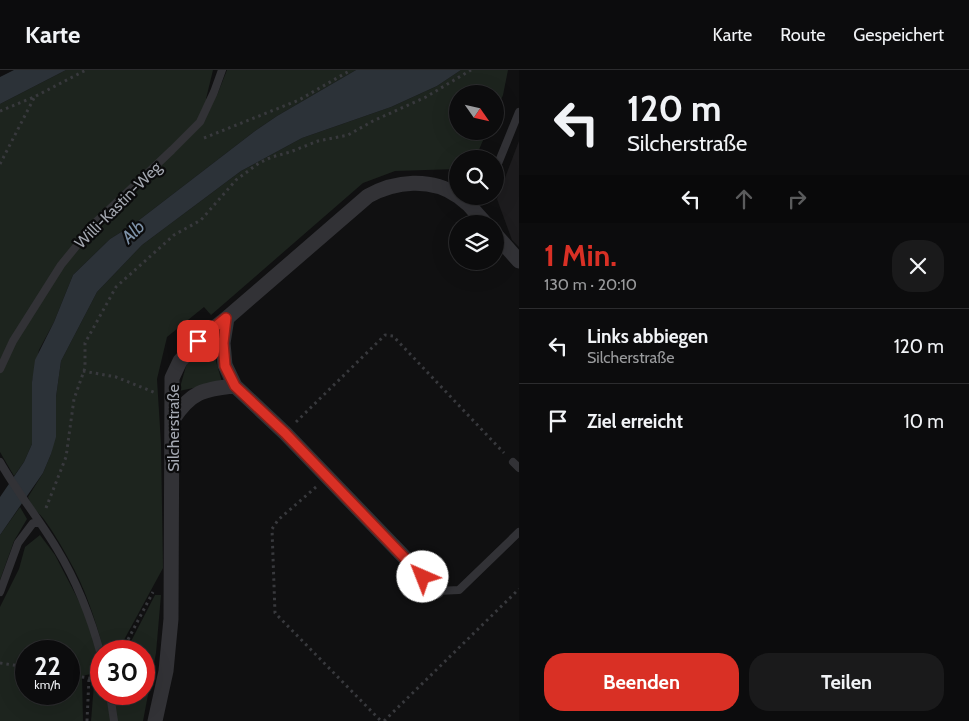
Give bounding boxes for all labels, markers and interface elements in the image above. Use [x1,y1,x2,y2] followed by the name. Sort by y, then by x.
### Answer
[25,20,80,49] text: Karte
[713,24,752,46] text: Karte
[780,24,825,46] text: Route
[853,24,944,46] text: Gespeichert
[449,85,504,140] north arrow
[449,85,504,270] map controls
[627,87,721,130] text: 120 m
[544,90,609,155] icon: left
[627,130,747,157] text: Silcherstraße
[449,150,504,205] button: search
[71,157,166,252] street label: Willi-Kastin-Weg
[677,185,705,213] icon: left
[730,185,758,213] icon: ahead
[783,185,811,213] icon: right
[449,215,504,270] button: layers
[116,216,149,249] water label: Alb
[544,237,617,274] text: 1 Min.
[892,240,944,292] button: close
[544,275,637,294] text: 130 m · 20:10
[177,320,219,362] pin
[587,325,708,348] text: Links abbiegen
[184,327,212,355] icon: arrive
[544,332,572,360] icon: left
[894,335,944,358] text: 120 m
[587,348,675,367] text: Silcherstraße
[164,384,183,472] street label: Silcherstraße
[544,407,572,435] icon: arrive
[587,410,683,433] text: Ziel erreicht
[904,410,944,433] text: 10 m
[396,550,448,602] position arrow
[90,640,155,705] speed limit sign: 30
[34,651,61,681] text: 22
[544,653,739,711] button: Beenden
[749,653,944,711] button: Teilen
[34,677,61,692] text: km/h

